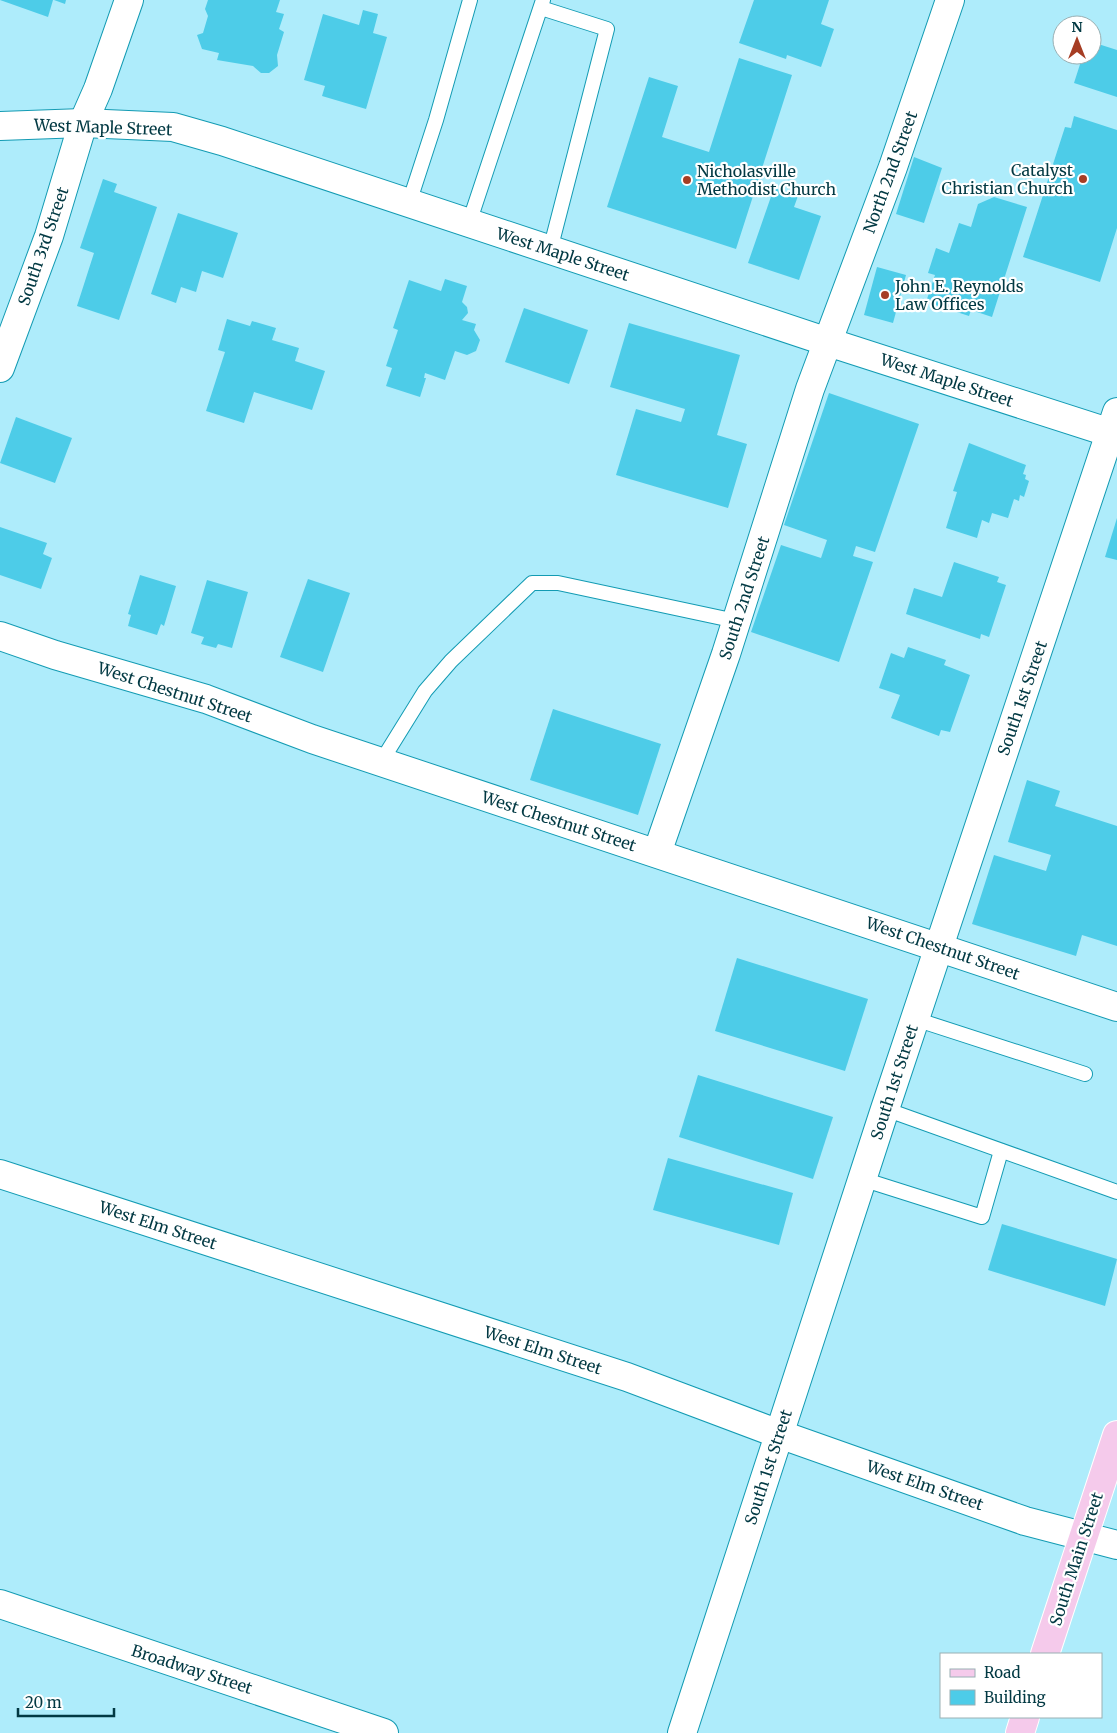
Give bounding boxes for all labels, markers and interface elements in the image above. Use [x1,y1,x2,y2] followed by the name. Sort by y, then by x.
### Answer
[1052,15,1102,65] north arrow
[1071,18,1083,36] text: N
[859,107,922,236] street label: North 2nd Street
[32,115,173,139] street label: West Maple Street
[942,160,1074,198] place label: Catalyst Christian Church
[697,161,836,199] place label: Nicholasville Methodist Church
[1077,173,1089,185] marker: Catalyst Christian Church
[681,174,693,186] marker: Nicholasville Methodist Church
[13,183,73,308] street label: South 3rd Street
[493,223,633,285] street label: West Maple Street
[894,276,1024,314] place label: John E. Reynolds Law Offices
[879,289,891,301] marker: John E. Reynolds Law Offices
[877,349,1017,411] street label: West Maple Street
[715,533,774,662] street label: South 2nd Street
[993,637,1051,758] street label: South 1st Street
[94,657,255,727] street label: West Chestnut Street
[478,786,639,856] street label: West Chestnut Street
[863,912,1023,984] street label: West Chestnut Street
[866,1021,922,1142] street label: South 1st Street
[96,1196,220,1254] street label: West Elm Street
[481,1321,605,1379] street label: West Elm Street
[740,1406,796,1527] street label: South 1st Street
[863,1455,987,1515] street label: West Elm Street
[1045,1489,1107,1628] street label: South Main Street
[129,1640,256,1698] street label: Broadway Street
[940,1653,1102,1718] legend
[984,1663,1020,1682] text: Road
[18,1686,114,1718] scale bar
[984,1688,1046,1707] text: Building
[25,1693,62,1712] text: 20 m

